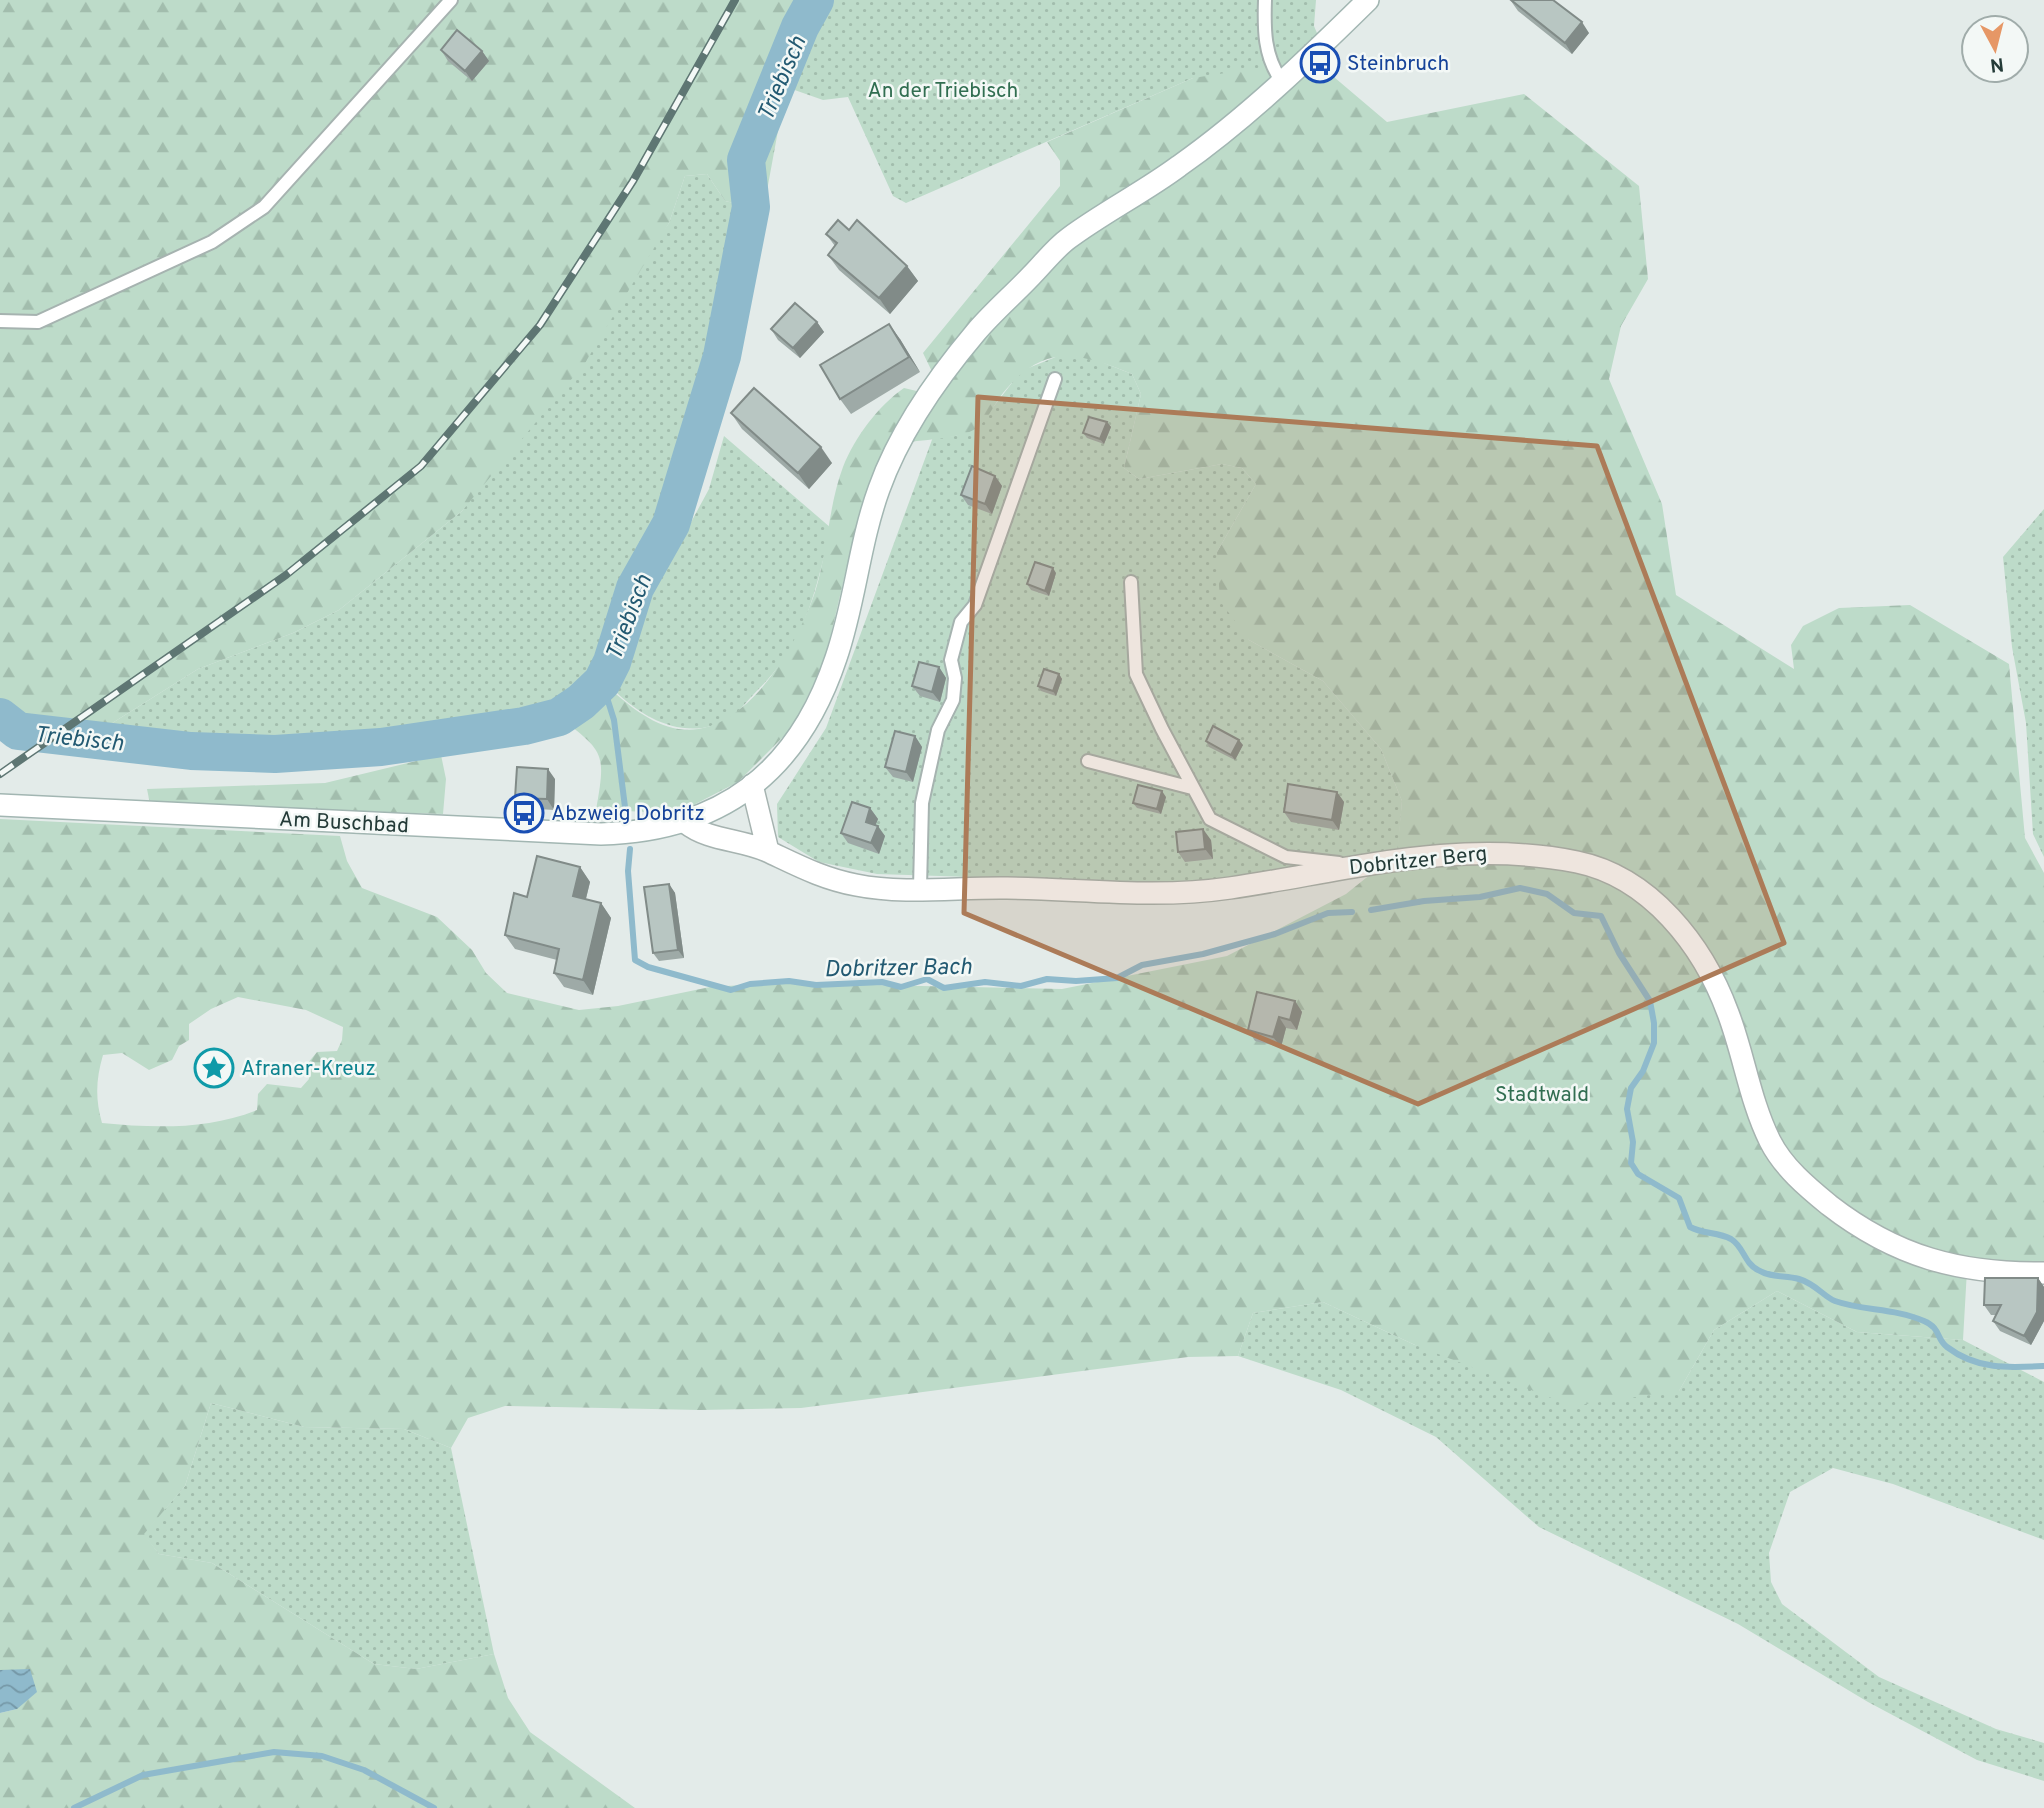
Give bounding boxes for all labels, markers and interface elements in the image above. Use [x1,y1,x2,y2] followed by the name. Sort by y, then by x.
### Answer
[1960,14,2030,84] north arrow
[753,32,814,126] water label: Triebisch
[1299,42,1341,84] bus stop icon: Steinbruch
[1347,51,1449,78] place label: Steinbruch
[1989,51,2005,77] text: N
[868,78,1018,105] park label: An der Triebisch
[601,571,660,665] water label: Triebisch
[33,721,125,760] water label: Triebisch
[503,792,545,834] bus stop icon: Abzweig Dobritz
[551,801,705,828] place label: Abzweig Dobritz
[278,807,409,840] street label: Am Buschbad
[1348,841,1489,882] street label: Dobritzer Berg
[824,954,973,985] water label: Dobritzer Bach
[193,1047,235,1089] place icon: Afraner-Kreuz
[241,1056,376,1083] place label: Afraner-Kreuz
[1495,1082,1589,1109] park label: Stadtwald

